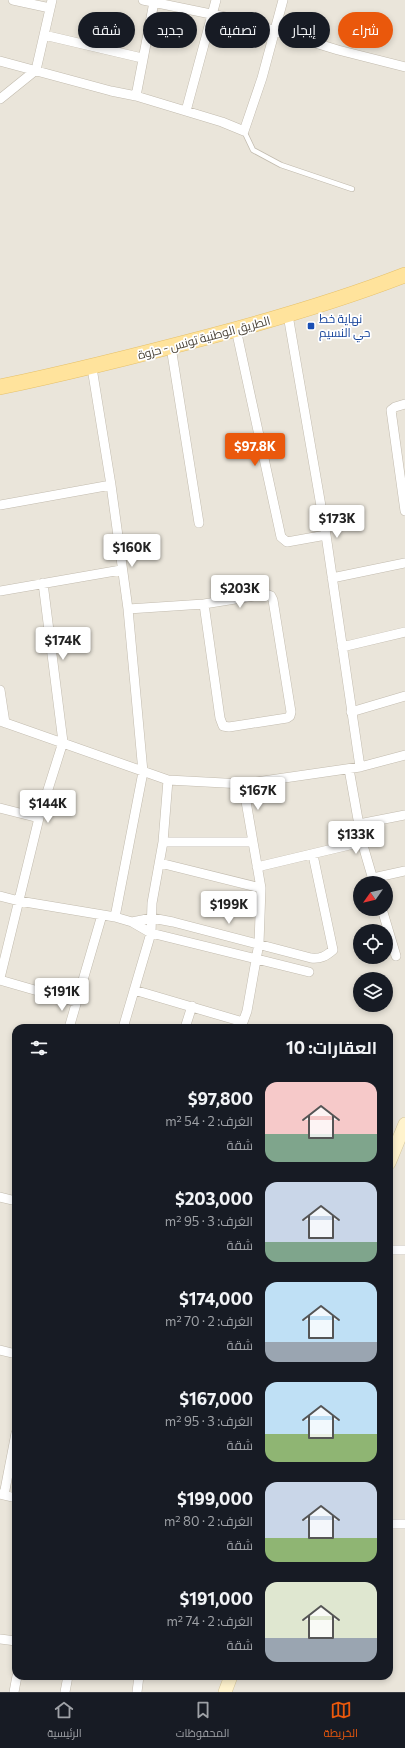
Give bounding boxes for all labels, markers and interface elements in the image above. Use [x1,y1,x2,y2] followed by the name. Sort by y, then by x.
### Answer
[78,12,135,48] chip: شقة
[143,12,197,48] chip: جديد
[205,12,270,48] chip: تصفية
[278,12,330,48] chip: إيجار
[338,12,393,48] chip: شراء
[319,311,370,343] place label: نهاية خط حي النسيم
[136,313,272,362] street label: الطريق الوطنية تونس - حزوة
[306,321,316,331] marker: نهاية خط حي النسيم
[222,433,288,467] pin: $97.8K
[234,438,276,454] text: $97.8K
[309,505,365,539] pin: $173K
[318,510,356,526] text: $173K
[104,534,160,568] pin: $160K
[112,539,152,555] text: $160K
[212,575,268,609] pin: $203K
[220,580,260,596] text: $203K
[35,627,91,661] pin: $174K
[45,632,81,648] text: $174K
[230,777,286,811] pin: $167K
[239,782,277,798] text: $167K
[20,790,76,824] pin: $144K
[29,795,67,811] text: $144K
[328,821,384,855] pin: $133K
[337,826,375,842] text: $133K
[353,876,393,916] north arrow
[353,876,393,1012] map controls
[201,891,257,925] pin: $199K
[210,896,248,912] text: $199K
[353,924,393,964] button: locate
[353,972,393,1012] button: layers
[34,978,90,1012] pin: $191K
[44,983,80,999] text: $191K
[28,1037,50,1059] icon: filters
[286,1037,377,1058] text: العقارات: 10
[188,1088,253,1109] text: $97,800
[297,1098,345,1146] icon: home
[165,1113,253,1129] text: الغرف: 2 · 54 m²
[226,1137,253,1153] text: شقة
[175,1188,253,1209] text: $203,000
[297,1198,345,1246] icon: home
[165,1213,253,1229] text: الغرف: 3 · 95 m²
[226,1237,253,1253] text: شقة
[179,1288,253,1309] text: $174,000
[297,1298,345,1346] icon: home
[165,1313,253,1329] text: الغرف: 2 · 70 m²
[226,1337,253,1353] text: شقة
[179,1388,253,1409] text: $167,000
[297,1398,345,1446] icon: home
[165,1413,253,1429] text: الغرف: 3 · 95 m²
[226,1437,253,1453] text: شقة
[177,1488,253,1509] text: $199,000
[297,1498,345,1546] icon: home
[164,1513,253,1529] text: الغرف: 2 · 80 m²
[226,1537,253,1553] text: شقة
[179,1588,253,1609] text: $191,000
[297,1598,345,1646] icon: home
[167,1613,253,1629] text: الغرف: 2 · 74 m²
[226,1637,253,1653] text: شقة
[47,1699,82,1743] tab: الرئيسية
[176,1699,229,1743] tab: المحفوظات
[324,1699,358,1743] tab: الخريطة

